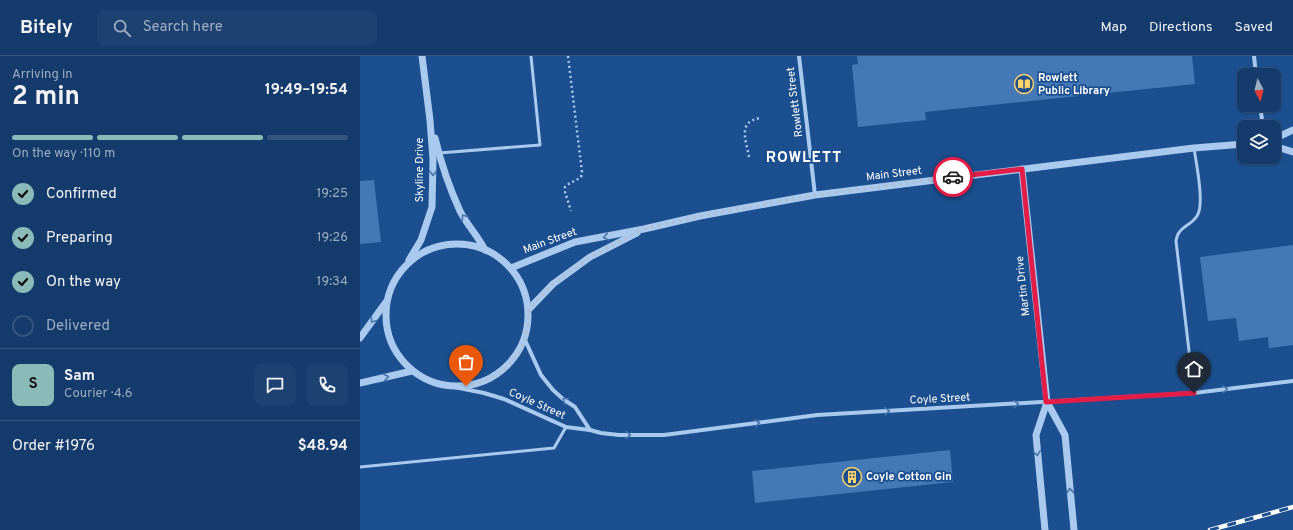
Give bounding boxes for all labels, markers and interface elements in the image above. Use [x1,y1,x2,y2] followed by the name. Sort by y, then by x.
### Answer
[97,10,377,46] search box
[20,16,73,40] text: Bitely
[111,17,133,39] icon: search
[143,18,223,37] text: Search here
[1101,19,1127,36] text: Map
[1149,19,1213,36] text: Directions
[1235,19,1273,36] text: Saved
[784,66,806,138] street label: Rowlett Street
[12,67,73,83] text: Arriving in
[1237,68,1281,112] north arrow
[1237,68,1281,164] map controls
[1038,71,1110,98] place label: Rowlett Public Library
[1013,73,1035,95] library icon: Rowlett Public Library
[12,81,80,114] text: 2 min
[265,81,348,100] text: 19:49–19:54
[1237,120,1281,164] button: layers
[413,138,427,202] street label: Skyline Drive
[12,146,115,162] text: On the way · 110 m
[766,149,842,168] district label: ROWLETT
[933,157,973,197] courier
[865,164,923,184] street label: Main Street
[942,166,964,188] icon: car
[428,170,437,176] one-way arrow
[12,183,34,205] icon: check
[46,185,117,204] text: Confirmed
[316,186,348,202] text: 19:25
[461,214,469,221] one-way arrow
[521,225,579,257] street label: Main Street
[12,227,34,249] icon: check
[46,229,113,248] text: Preparing
[317,230,348,246] text: 19:26
[602,232,609,240] one-way arrow
[1013,255,1033,317] street label: Martin Drive
[12,271,34,293] icon: check
[46,273,121,292] text: On the way
[317,274,348,290] text: 19:34
[370,316,378,323] one-way arrow
[46,317,110,336] text: Delivered
[449,345,483,386] pin
[455,351,477,373] icon: bag
[1177,352,1211,393] pin
[1183,358,1205,380] icon: home
[254,364,296,406] button: chat
[306,364,348,406] button: phone
[64,367,95,386] text: Sam
[383,373,389,381] one-way arrow
[28,375,38,394] text: S
[506,385,568,423] street label: Coyle Street
[1222,385,1228,394] one-way arrow
[64,386,132,402] text: Courier · 4.6
[909,390,971,408] street label: Coyle Street
[562,397,569,405] one-way arrow
[1013,399,1019,408] one-way arrow
[884,407,890,416] one-way arrow
[754,419,760,428] one-way arrow
[625,431,631,439] one-way arrow
[12,437,95,456] text: Order #1976
[298,437,348,456] text: $48.94
[1033,450,1042,456] one-way arrow
[841,466,863,488] building icon: Coyle Cotton Gin
[866,470,952,484] place label: Coyle Cotton Gin
[1066,488,1075,494] one-way arrow

